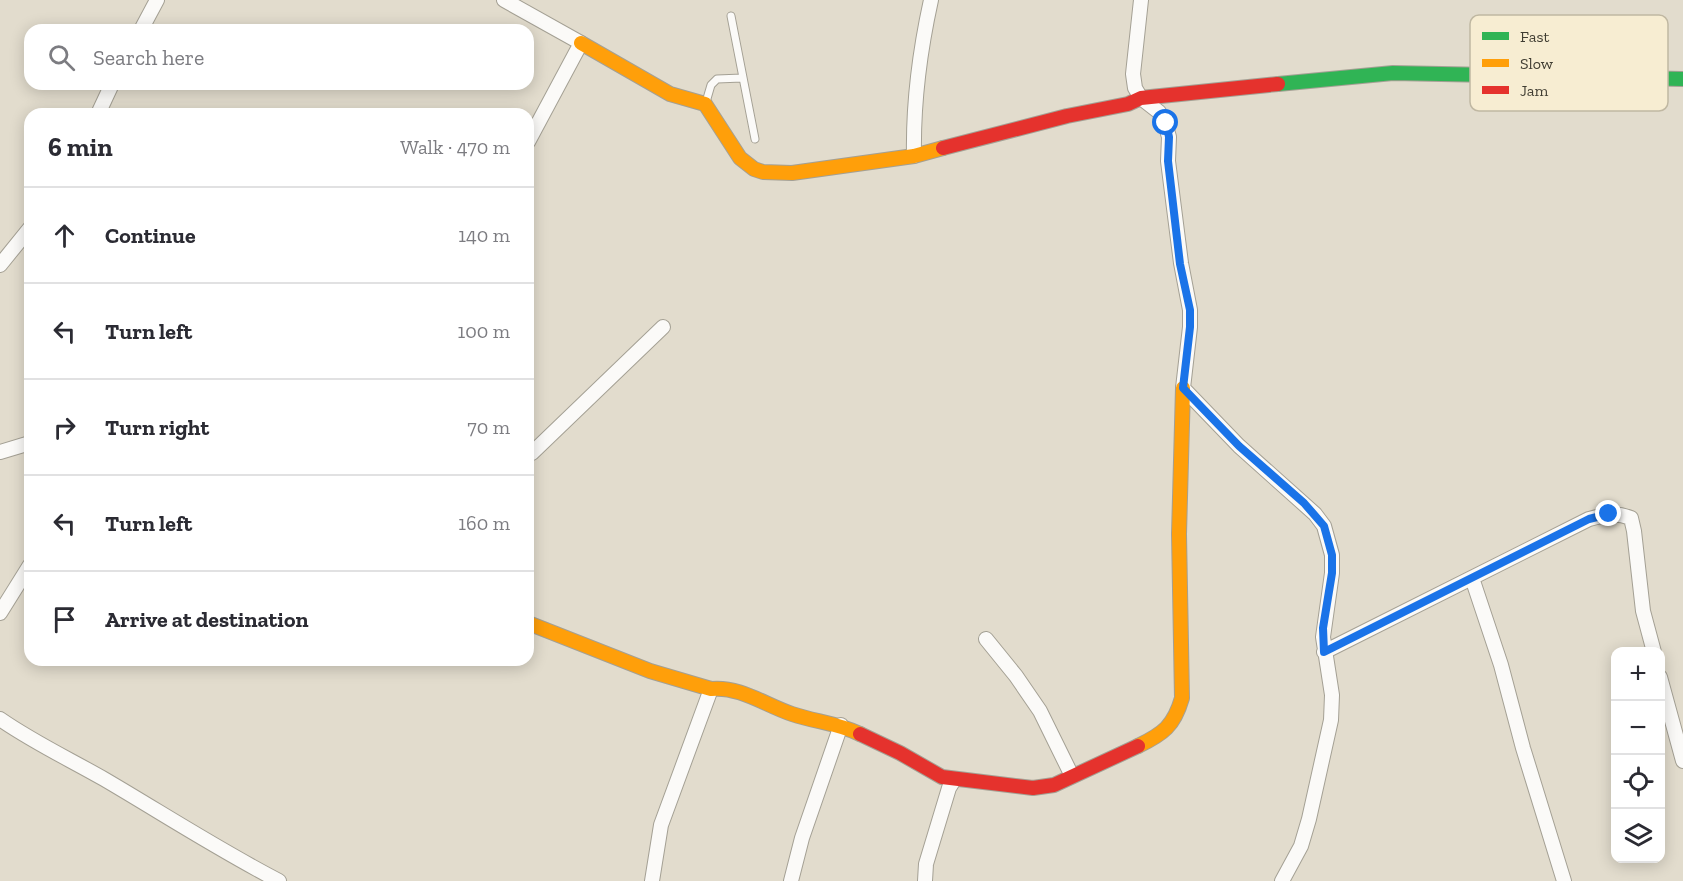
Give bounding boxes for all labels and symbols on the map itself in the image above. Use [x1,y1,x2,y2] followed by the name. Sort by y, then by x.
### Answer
[1470,15,1668,111] legend
[1520,27,1549,46] text: Fast
[1520,54,1554,73] text: Slow
[1520,81,1549,100] text: Jam
[1152,109,1178,135] route start
[1595,500,1621,526] route end

